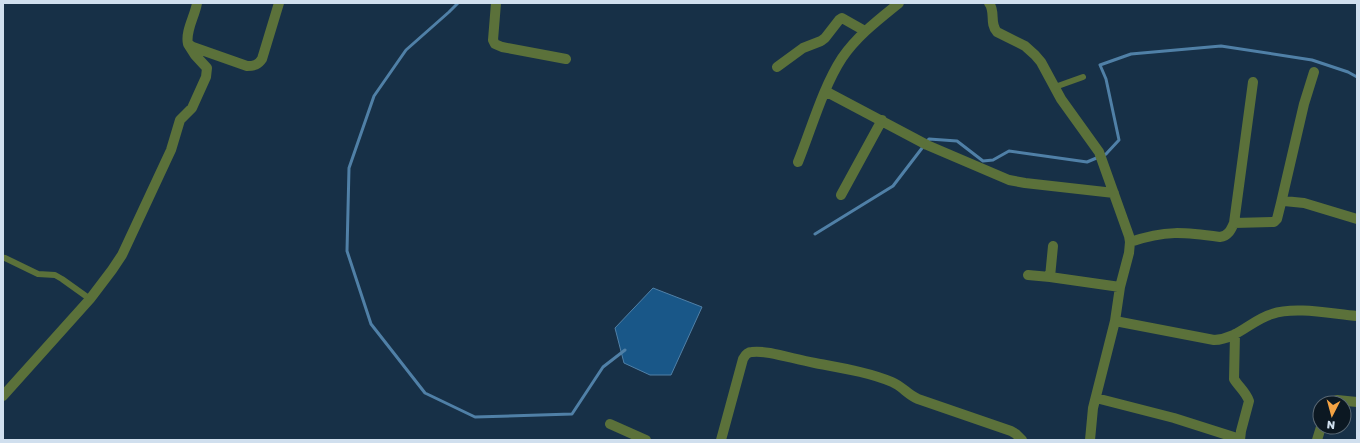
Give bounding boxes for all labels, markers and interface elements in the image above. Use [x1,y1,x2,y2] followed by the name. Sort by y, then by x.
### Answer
[1312,395,1352,435] north arrow
[1326,419,1336,432] text: N

